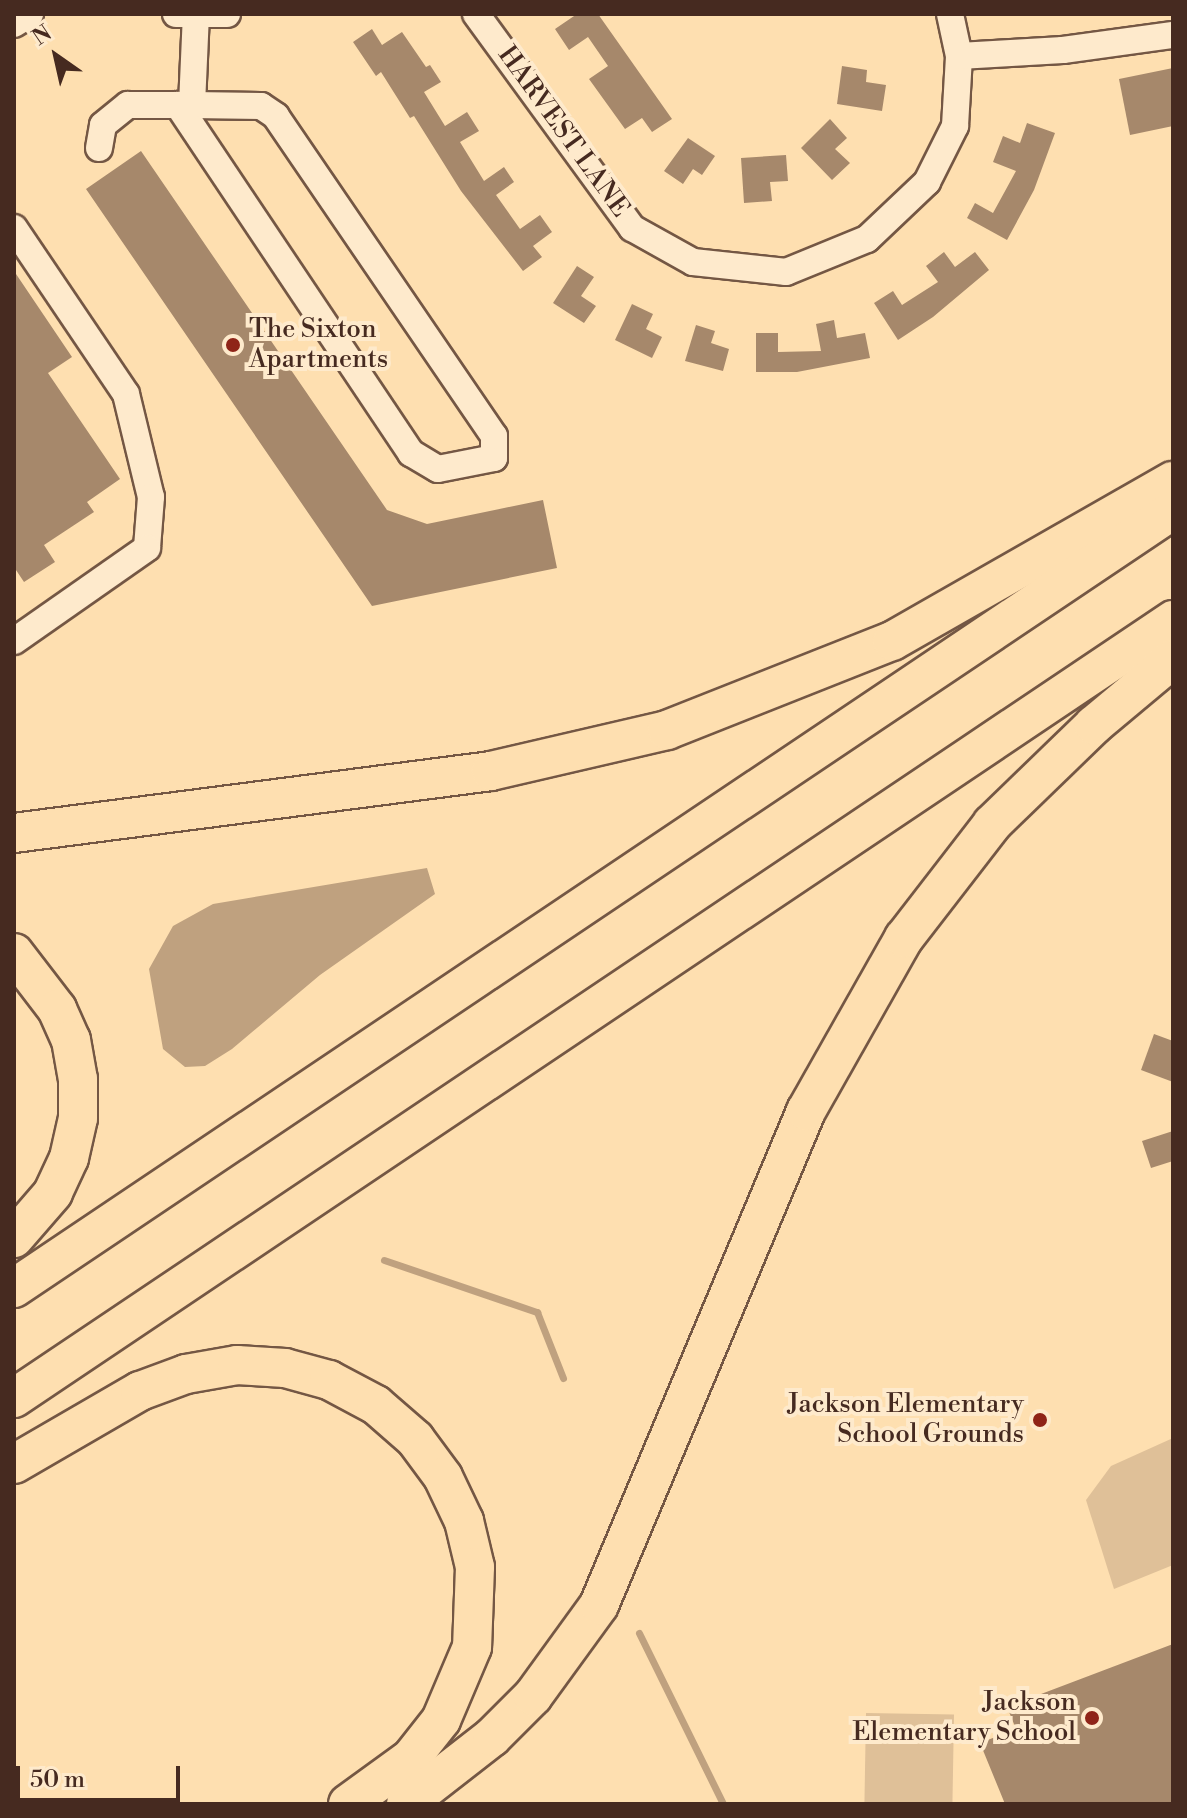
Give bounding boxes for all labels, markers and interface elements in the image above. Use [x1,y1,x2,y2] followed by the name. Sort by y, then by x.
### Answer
[16,16,96,96] north arrow
[28,20,57,52] text: N
[491,40,635,224] street label: HARVEST LANE
[249,314,388,376] place label: The Sixton Apartments
[224,336,242,354] marker: The Sixton Apartments
[787,1389,1024,1450] place label: Jackson Elementary School Grounds
[1031,1411,1049,1429] marker: Jackson Elementary School Grounds
[853,1687,1076,1748] place label: Jackson Elementary School
[1083,1709,1101,1727] marker: Jackson Elementary School
[20,1750,184,1800] scale bar
[30,1765,85,1795] text: 50 m

